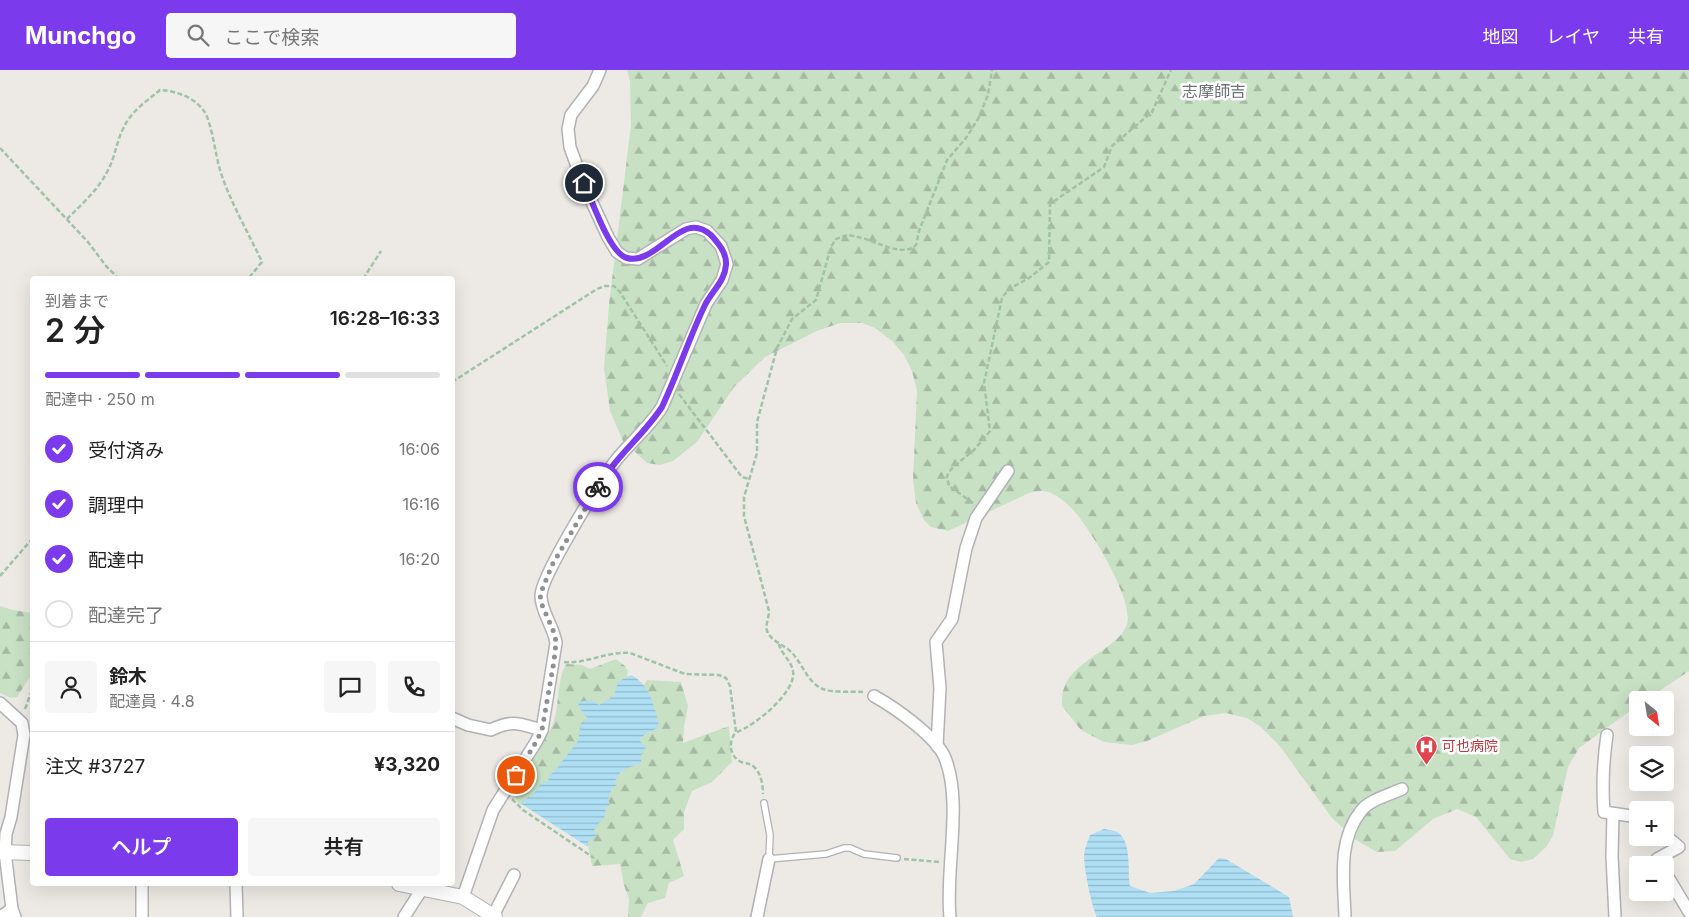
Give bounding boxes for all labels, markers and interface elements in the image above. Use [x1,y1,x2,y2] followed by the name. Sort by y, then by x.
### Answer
[166,13,516,58] search box
[25,21,136,50] text: Munchgo
[184,21,212,49] icon: search
[224,26,319,49] text: ここで検索
[1483,26,1519,47] text: 地図
[1547,26,1600,47] text: レイヤ
[1628,26,1664,47] text: 共有
[1182,81,1246,101] district label: 志摩師吉
[563,162,605,204] pin
[570,169,598,197] icon: home
[45,291,109,311] text: 到着まで
[330,307,440,330] text: 16:28–16:33
[45,311,105,350] text: 2 分
[45,389,155,409] text: 配達中 · 250 m
[45,435,73,463] icon: check
[88,439,164,462] text: 受付済み
[399,439,440,459] text: 16:06
[573,462,623,512] courier
[584,473,612,501] icon: bike
[45,490,73,518] icon: check
[88,494,145,517] text: 調理中
[403,494,440,514] text: 16:16
[45,545,73,573] icon: check
[88,549,145,572] text: 配達中
[399,549,440,569] text: 16:20
[88,604,164,627] text: 配達完了
[45,661,97,713] button: person
[324,661,376,713] button: chat
[388,661,440,713] button: phone
[109,665,147,688] text: 鈴木
[109,691,195,711] text: 配達員 · 4.8
[1629,691,1674,736] north arrow
[1629,691,1674,901] map controls
[1414,734,1438,765] hospital icon: 可也病院
[1442,737,1498,754] place label: 可也病院
[1629,746,1674,791] button: layers
[374,753,440,776] text: ¥3,320
[495,754,537,796] pin
[45,755,145,778] text: 注文 #3727
[502,761,530,789] icon: bag
[1629,801,1674,846] button: +
[45,818,238,876] button: ヘルプ
[248,818,440,876] button: 共有
[1629,856,1674,901] button: −

